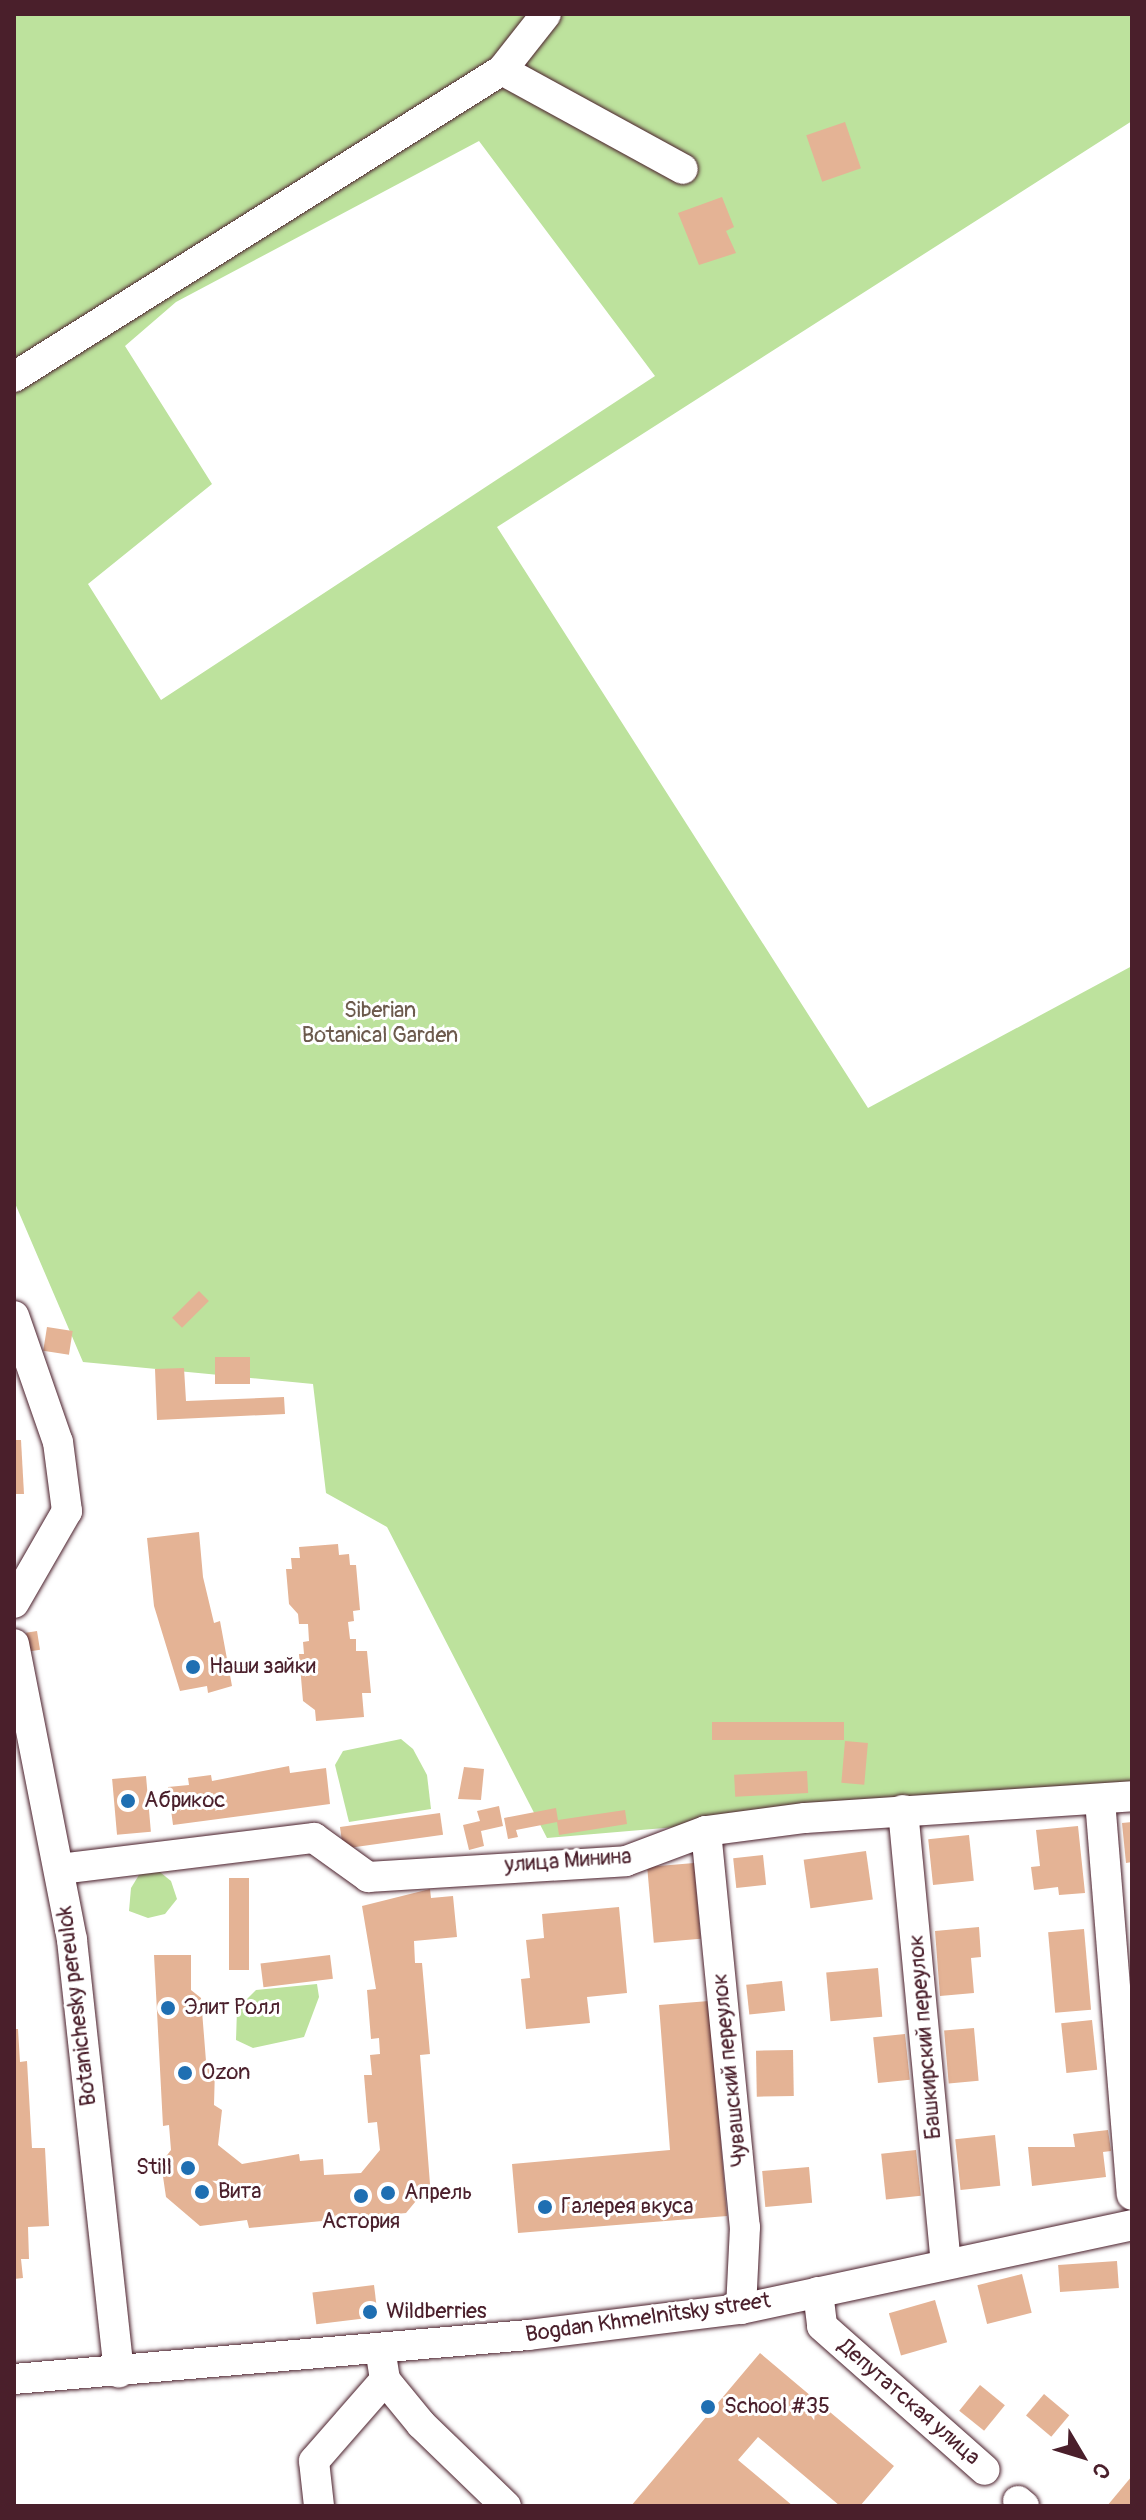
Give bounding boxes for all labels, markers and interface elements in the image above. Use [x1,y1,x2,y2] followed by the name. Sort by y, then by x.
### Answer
[302,997,458,1048] park label: Siberian Botanical Garden
[209,1654,316,1680] place label: Наши зайки
[184,1658,202,1676] marker: Наши зайки
[144,1788,225,1814] place label: Абрикос
[119,1792,137,1810] marker: Абрикос
[504,1843,632,1879] street label: улица Минина
[52,1904,102,2108] street label: Botanichesky pereulok
[903,1933,947,2141] street label: Башкирский переулок
[707,1972,753,2168] street label: Чувашский переулок
[184,1995,280,2021] place label: Элит Ролл
[159,1999,177,2017] marker: Элит Ролл
[201,2060,250,2086] place label: Ozon
[176,2064,194,2082] marker: Ozon
[136,2155,172,2181] place label: Still
[179,2159,197,2177] marker: Still
[218,2179,261,2205] place label: Вита
[404,2180,472,2206] place label: Апрель
[193,2183,211,2201] marker: Вита
[379,2184,397,2202] marker: Апрель
[352,2187,370,2205] marker: Астория
[561,2194,694,2220] place label: Галерея вкуса
[536,2198,554,2216] marker: Галерея вкуса
[322,2209,400,2235] place label: Астория
[524,2288,772,2348] street label: Bogdan Khmelnitsky street
[386,2299,487,2325] place label: Wildberries
[361,2303,379,2321] marker: Wildberries
[833,2333,985,2471] street label: Депутатская улица
[724,2394,830,2420] place label: School #35
[699,2398,717,2416] marker: School #35
[1042,2416,1122,2496] north arrow
[1086,2457,1116,2485] text: С

